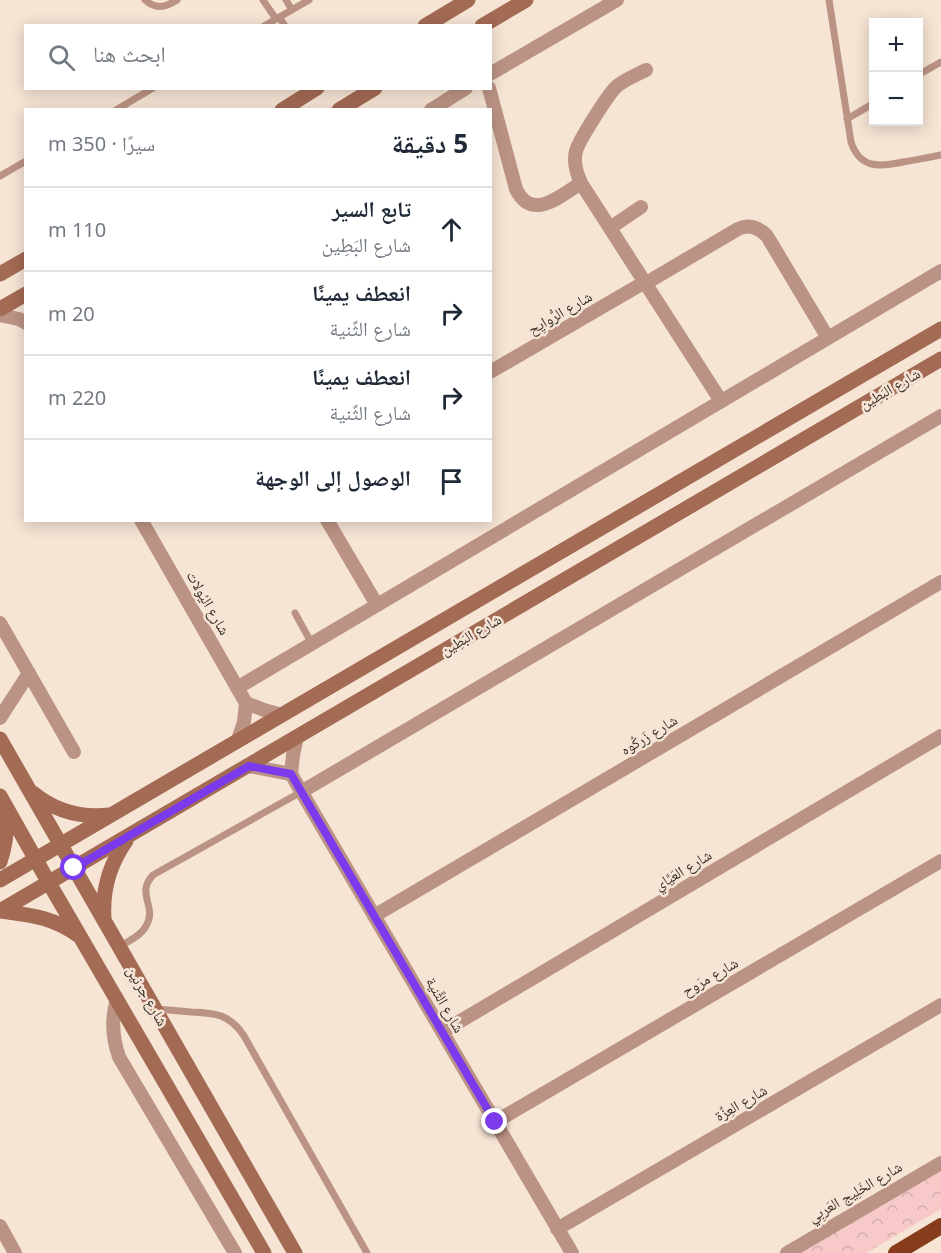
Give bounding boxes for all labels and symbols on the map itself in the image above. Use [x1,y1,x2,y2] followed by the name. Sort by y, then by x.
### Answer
[524,286,596,340] street label: شارع الرُّوايِح
[855,363,924,414] street label: شارع البَطِين
[182,567,235,639] street label: شارع اليُولات
[436,609,505,660] street label: شارع البَطِين
[616,709,681,760] street label: شارع زَركُوه
[650,844,717,897] street label: شارع العَيَّاي
[60,854,86,880] route start
[678,952,742,1001] street label: شارع مرَوح
[122,962,173,1030] street label: شارع جرنين
[421,973,470,1037] street label: شارع الثَّنية
[711,1079,771,1126] street label: شارع العِزَّة
[481,1108,507,1134] route end
[804,1156,907,1229] street label: شارع الخَلِيج العَربِي

